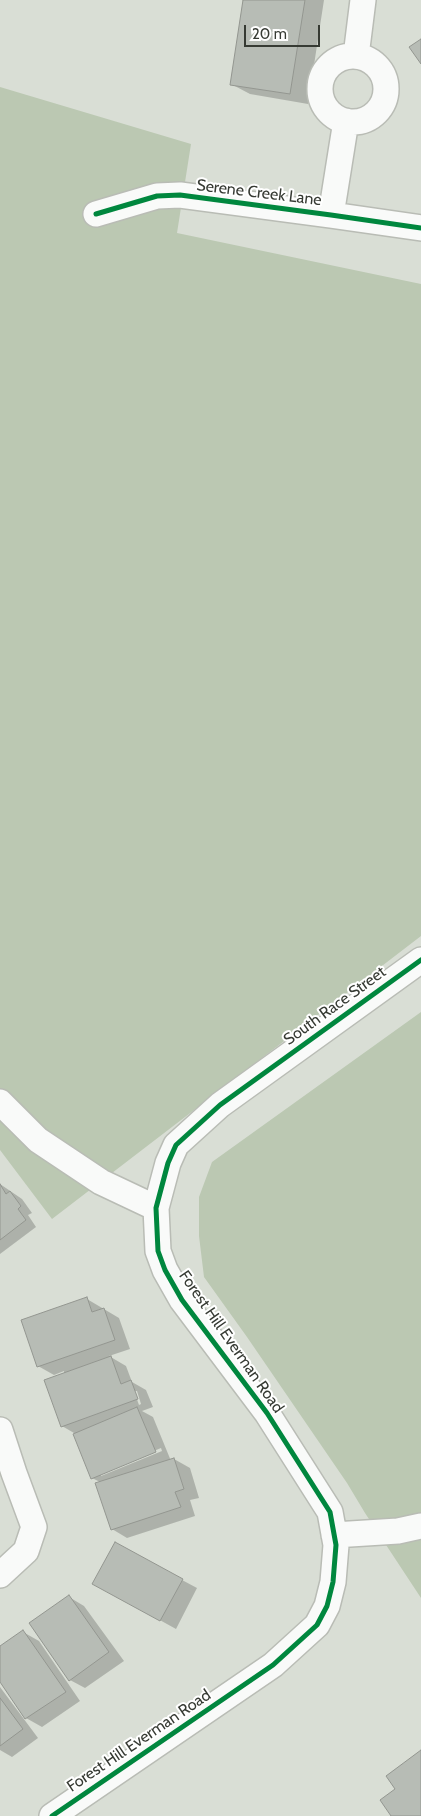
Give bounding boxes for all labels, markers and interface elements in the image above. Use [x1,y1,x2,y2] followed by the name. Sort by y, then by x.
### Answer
[246,15,322,47] scale bar
[252,25,287,43] text: 20 m
[195,176,323,210] street label: Serene Creek Lane
[280,963,390,1049] street label: South Race Street
[175,1267,287,1417] street label: Forest Hill Everman Road
[63,1686,215,1796] street label: Forest Hill Everman Road

